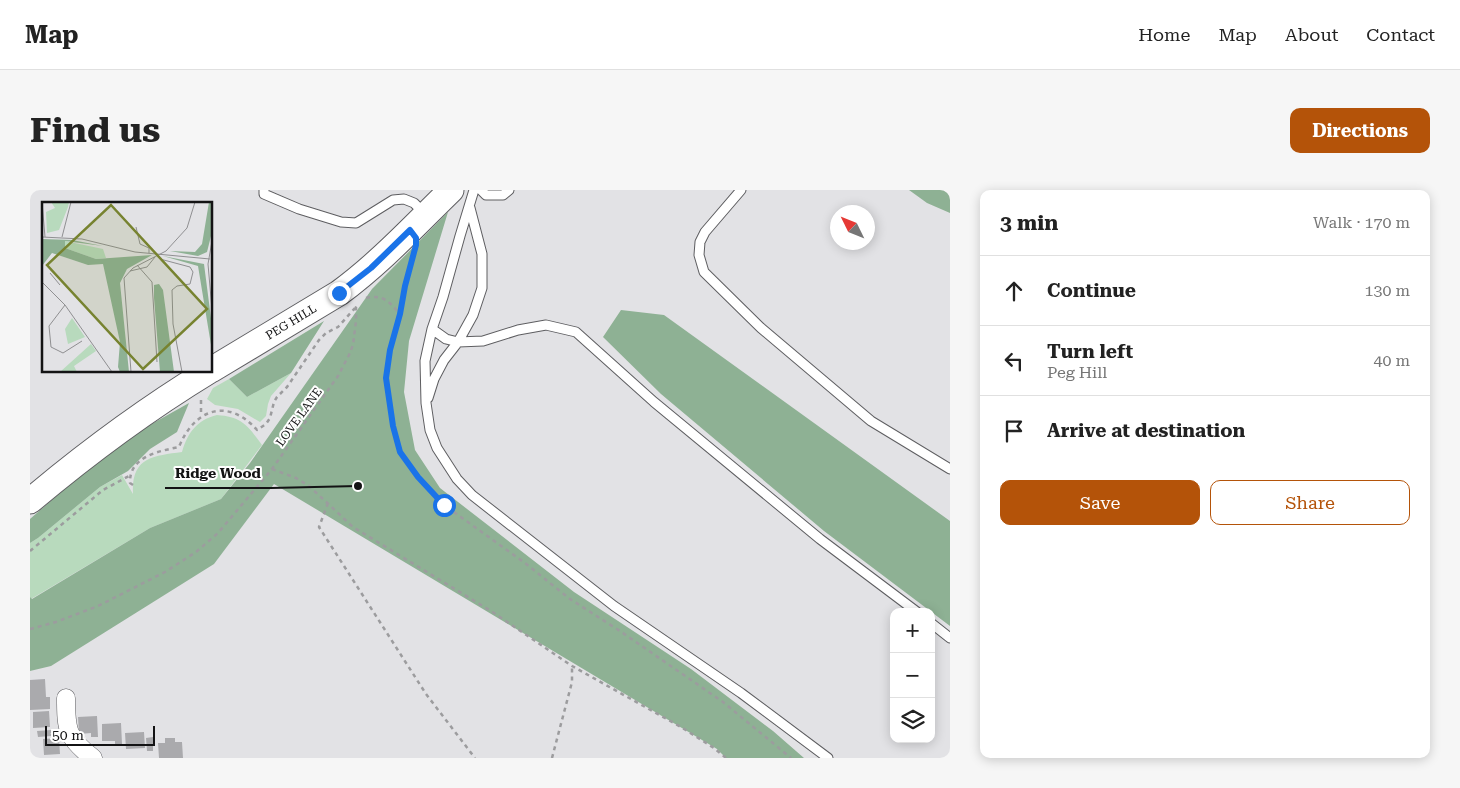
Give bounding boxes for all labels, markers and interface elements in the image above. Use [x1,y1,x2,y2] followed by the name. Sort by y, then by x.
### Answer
[25,21,79,49] text: Map
[1138,24,1190,45] text: Home
[1218,24,1257,45] text: Map
[1285,24,1338,45] text: About
[1366,24,1435,45] text: Contact
[1290,108,1430,153] button: Directions
[30,110,160,151] text: Find us
[42,202,212,372] inset map
[830,205,875,250] north arrow
[1000,211,1058,235] text: 3 min
[1313,213,1410,232] text: Walk · 170 m
[1000,277,1028,305] icon: ahead
[1047,279,1136,302] text: Continue
[1364,281,1410,300] text: 130 m
[328,282,351,305] route end
[263,301,319,343] street label: PEG HILL
[1047,340,1133,363] text: Turn left
[1000,347,1028,375] icon: left
[1373,351,1410,370] text: 40 m
[1047,363,1107,382] text: Peg Hill
[273,385,325,449] street label: LOVE LANE
[1000,417,1028,445] icon: arrive
[1047,419,1245,442] text: Arrive at destination
[165,459,271,488] callout: Ridge Wood
[175,465,262,481] text: Ridge Wood
[1000,480,1200,525] button: Save
[1210,480,1410,525] button: Share
[433,494,456,517] route start
[890,608,935,743] map controls
[890,608,935,653] button: +
[890,653,935,698] button: −
[890,698,935,743] button: layers
[45,723,155,746] scale bar
[52,727,84,743] text: 50 m

